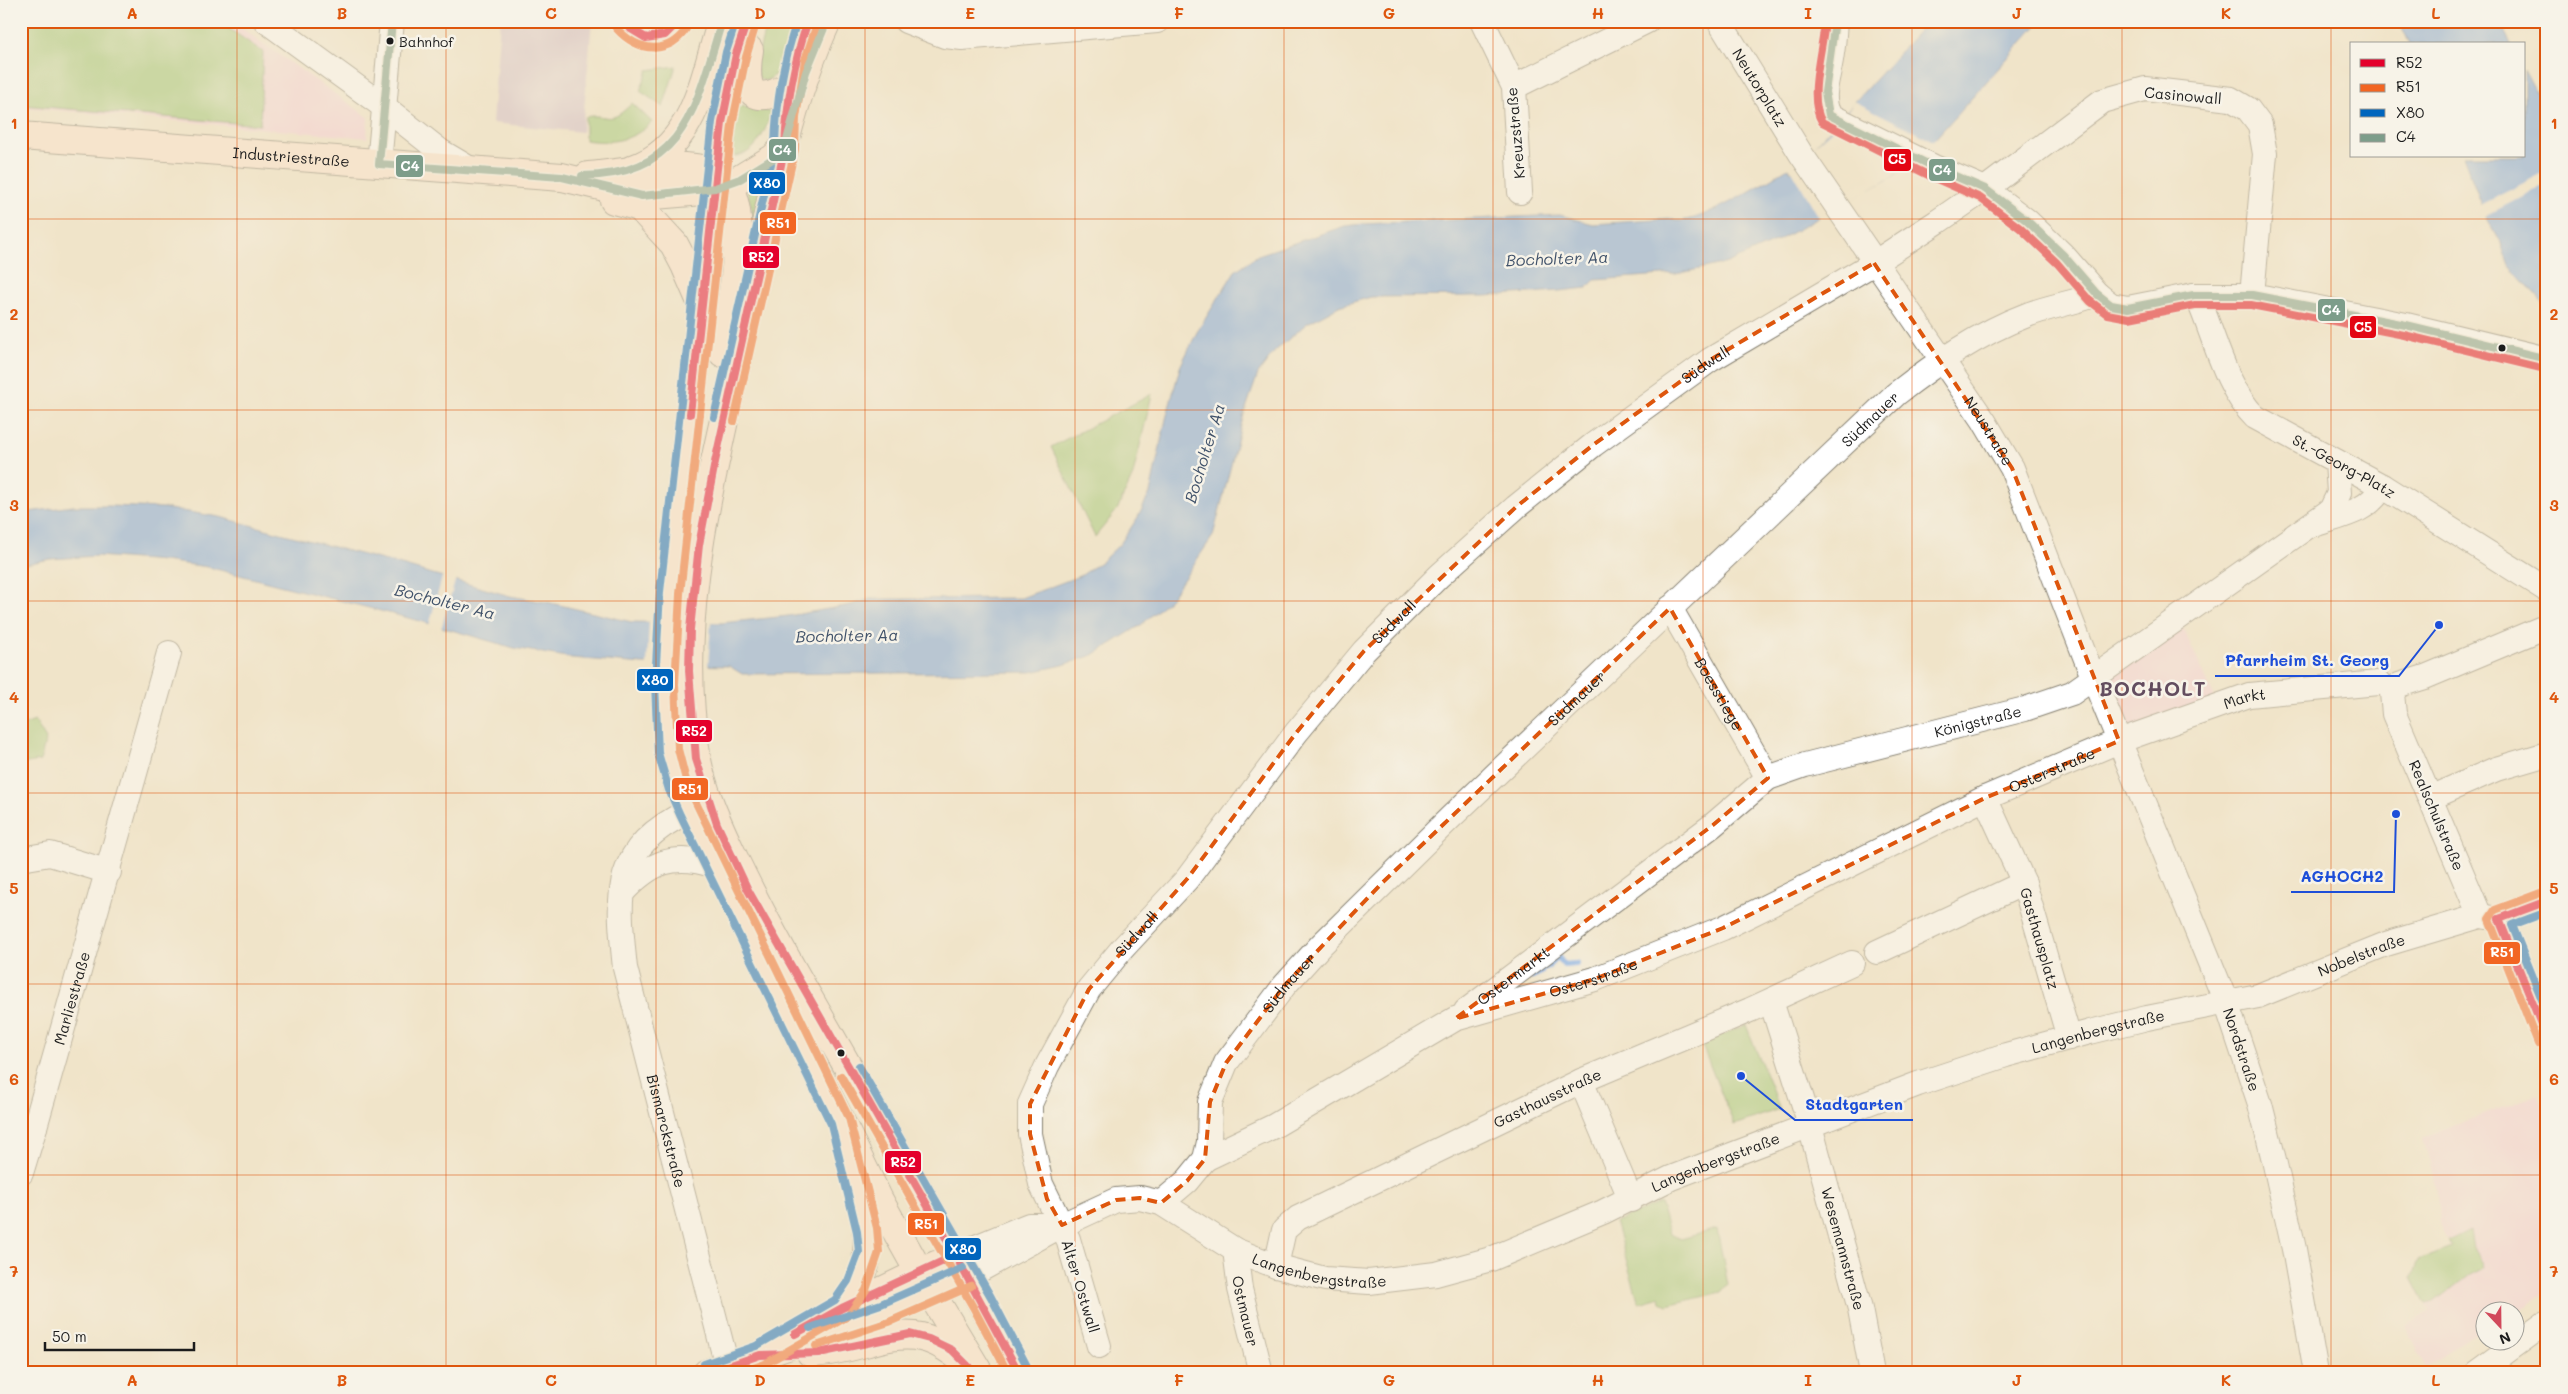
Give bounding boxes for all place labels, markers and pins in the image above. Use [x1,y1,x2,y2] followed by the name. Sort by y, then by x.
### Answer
[399,32,454,51] place label: Bahnhof
[385,36,395,46] marker: Bahnhof
[2497,343,2507,353] unlabelled marker
[2215,645,2399,676] callout: Pfarrheim St. Georg
[2291,861,2394,892] callout: AGHOCH2
[836,1048,846,1058] unlabelled marker
[1795,1089,1913,1120] callout: Stadtgarten

